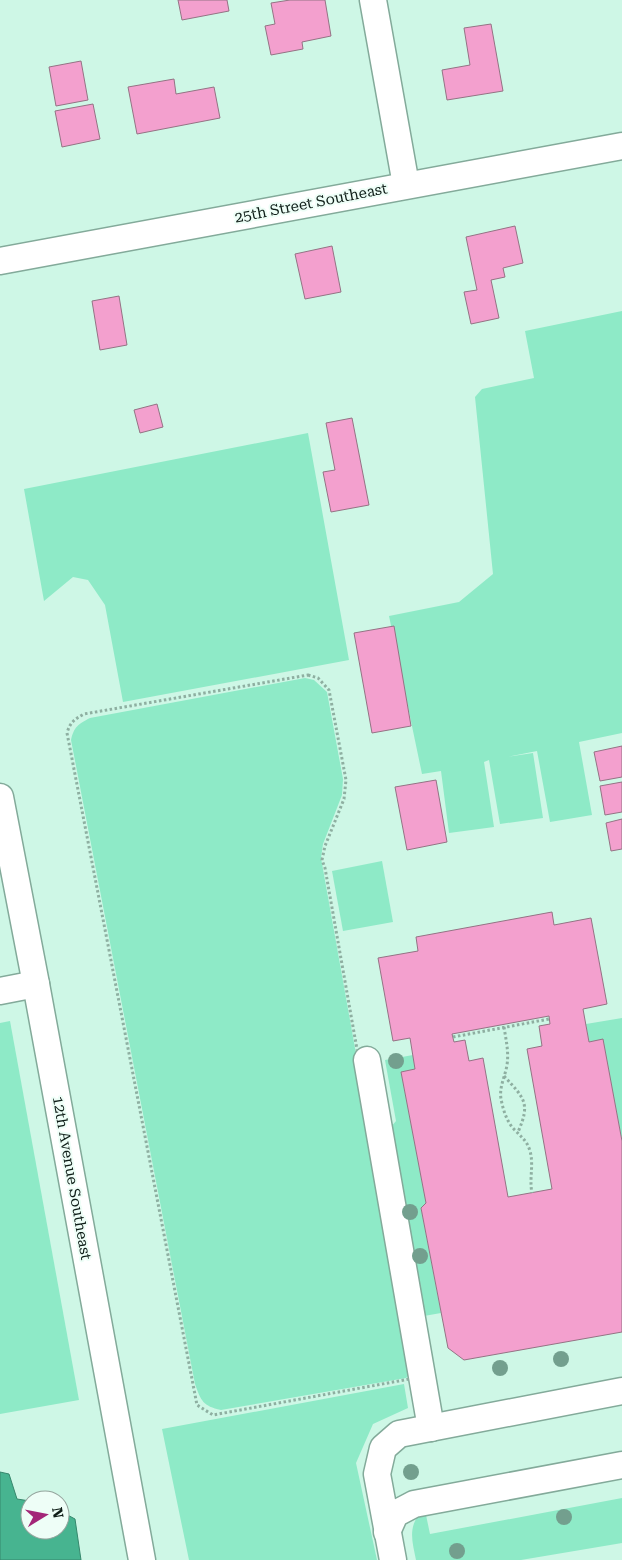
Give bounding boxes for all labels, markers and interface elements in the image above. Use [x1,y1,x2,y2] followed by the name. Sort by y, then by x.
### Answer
[233,179,389,227] street label: 25th Street Southeast
[49,1095,95,1262] street label: 12th Avenue Southeast
[20,1490,70,1540] north arrow
[49,1506,67,1520] text: N

